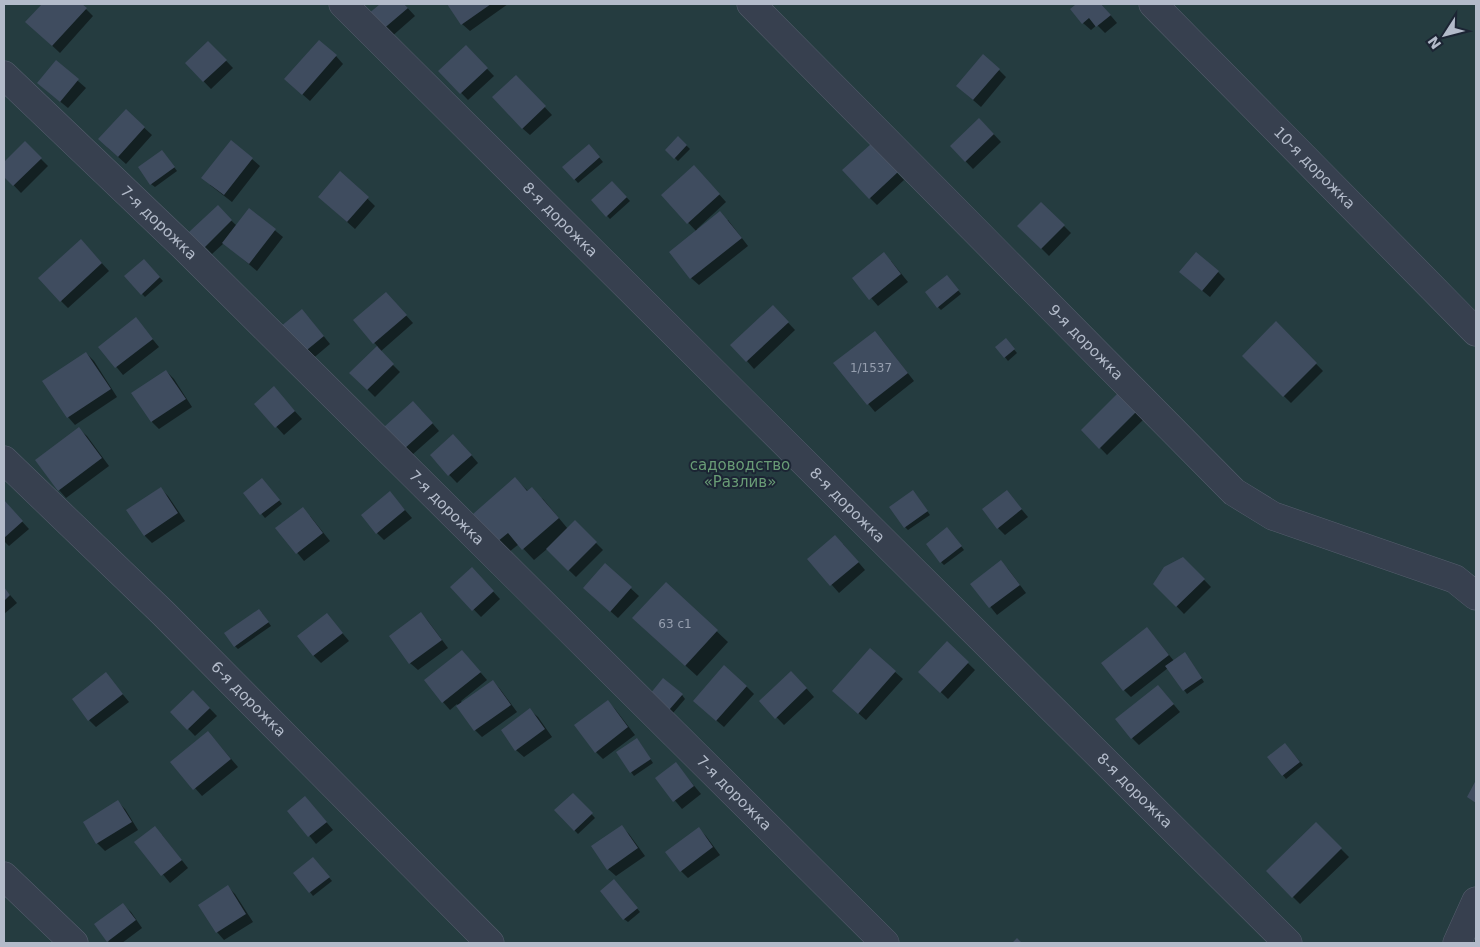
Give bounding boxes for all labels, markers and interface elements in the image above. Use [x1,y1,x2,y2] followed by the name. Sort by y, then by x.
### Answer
[1420,10,1470,60] north arrow
[1425,33,1444,52] text: N
[1270,123,1359,213] street label: 10-я дорожка
[519,178,601,261] street label: 8-я дорожка
[117,182,201,264] street label: 7-я дорожка
[1045,301,1127,384] street label: 9-я дорожка
[850,361,892,375] house number: 1/1537
[690,456,790,491] park label: садоводство «Разлив»
[806,464,889,546] street label: 8-я дорожка
[405,467,488,549] street label: 7-я дорожка
[658,617,692,631] house number: 63 с1
[207,658,290,741] street label: 6-я дорожка
[1093,749,1176,832] street label: 8-я дорожка
[693,752,775,834] street label: 7-я дорожка

